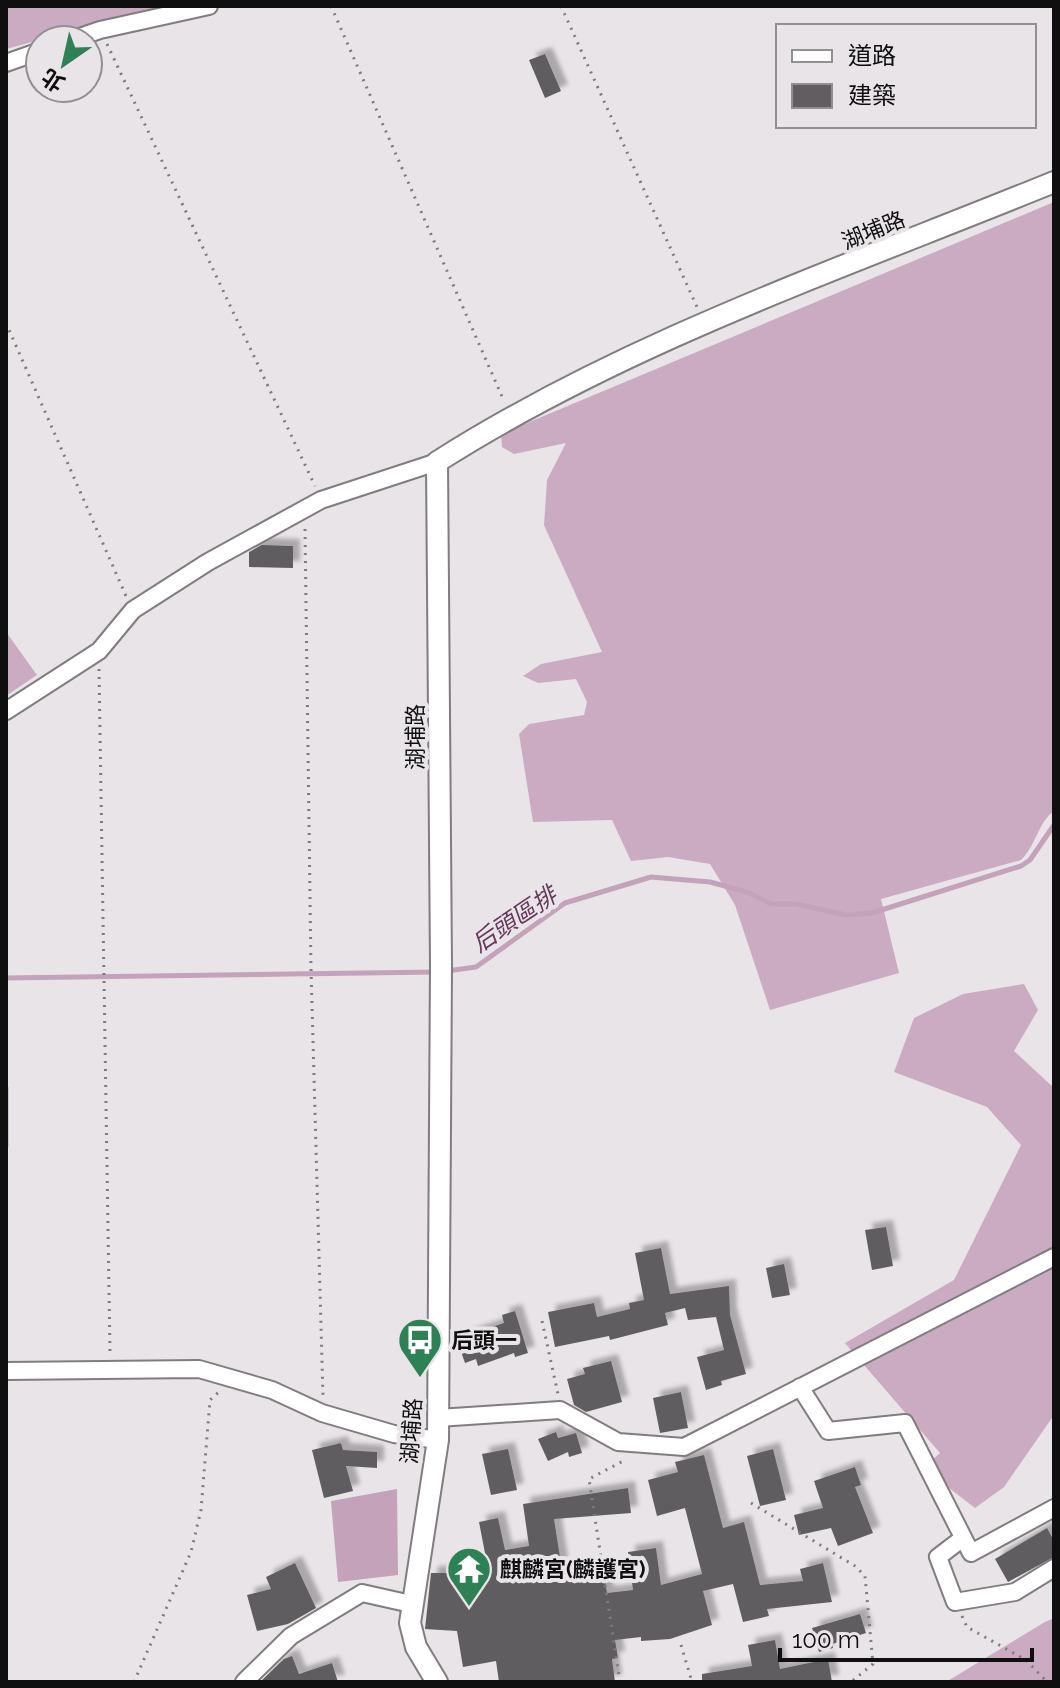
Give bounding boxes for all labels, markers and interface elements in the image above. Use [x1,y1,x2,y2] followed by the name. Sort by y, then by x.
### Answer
[24,24,104,104] north arrow
[776,24,1036,128] legend
[848,41,896,70] text: 道路
[36,64,69,98] text: 北
[848,81,896,110] text: 建築
[838,206,908,254] street label: 湖埔路
[402,704,428,770] street label: 湖埔路
[466,878,564,958] water label: 后頭區排
[396,1316,444,1379] bus stop icon: 后頭一
[451,1327,517,1353] place label: 后頭一
[396,1397,426,1465] street label: 湖埔路
[445,1545,493,1608] temple icon: 麒麟宮(麟護宮)
[500,1556,646,1582] place label: 麒麟宮(麟護宮)
[780,1612,1032,1662] scale bar
[792,1625,860,1654] text: 100 m

